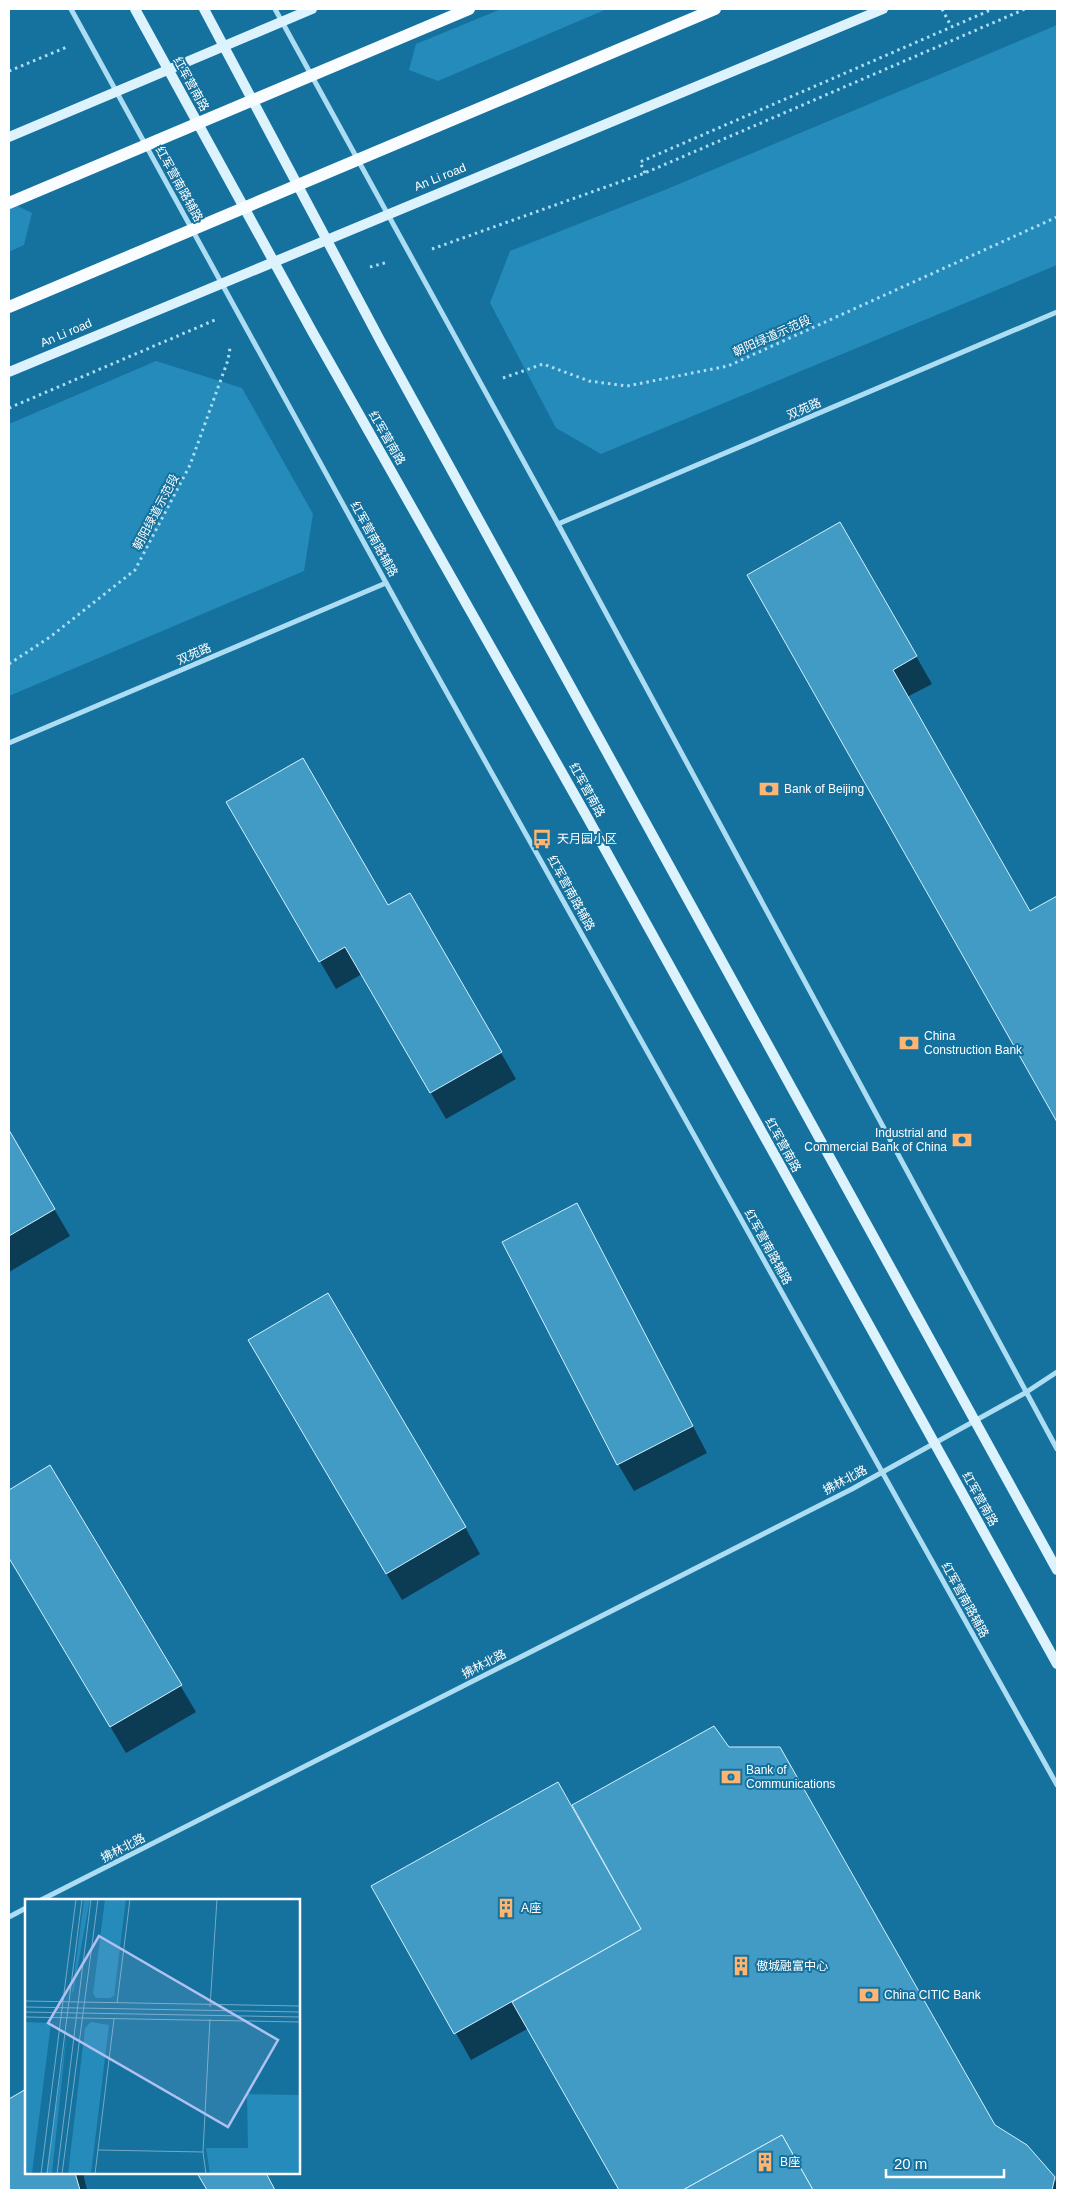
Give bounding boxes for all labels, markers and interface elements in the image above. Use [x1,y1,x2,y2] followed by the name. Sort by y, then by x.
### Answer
[170,54,212,114] street label: 红军营南路
[153,144,205,224] street label: 红军营南路辅路
[412,160,468,194] street label: An Li road
[731,313,813,359] street label: 朝阳绿道示范段
[38,316,94,350] street label: An Li road
[785,396,823,422] street label: 双苑路
[366,409,408,467] street label: 红军营南路
[130,472,182,552] street label: 朝阳绿道示范段
[348,499,400,579] street label: 红军营南路辅路
[175,641,213,667] street label: 双苑路
[566,760,608,820] street label: 红军营南路
[758,778,780,800] bank icon: Bank of Beijing
[784,782,864,796] place label: Bank of Beijing
[531,828,553,850] bus stop icon: 天月园小区
[557,832,617,846] place label: 天月园小区
[545,853,597,933] street label: 红军营南路辅路
[924,1029,1023,1057] place label: China Construction Bank
[898,1032,920,1054] bank icon: China Construction Bank
[762,1115,804,1175] street label: 红军营南路
[804,1126,947,1154] place label: Industrial and Commercial Bank of China
[951,1129,973,1151] bank icon: Industrial and Commercial Bank of China
[742,1207,794,1287] street label: 红军营南路辅路
[821,1463,869,1497] street label: 拂林北路
[959,1469,1001,1529] street label: 红军营南路
[939,1560,991,1640] street label: 红军营南路辅路
[459,1647,509,1681] street label: 拂林北路
[746,1763,835,1791] place label: Bank of Communications
[720,1766,742,1788] bank icon: Bank of Communications
[98,1831,148,1865] street label: 拂林北路
[495,1897,517,1919] building icon: A座
[25,1899,300,2174] inset map
[521,1901,541,1915] place label: A座
[730,1955,752,1977] building icon: 傲城融富中心
[756,1959,828,1973] place label: 傲城融富中心
[858,1984,880,2006] bank icon: China CITIC Bank
[884,1988,982,2002] place label: China CITIC Bank
[886,2146,1004,2178] scale bar
[754,2151,776,2173] building icon: B座
[780,2155,800,2169] place label: B座
[894,2155,927,2172] text: 20 m

